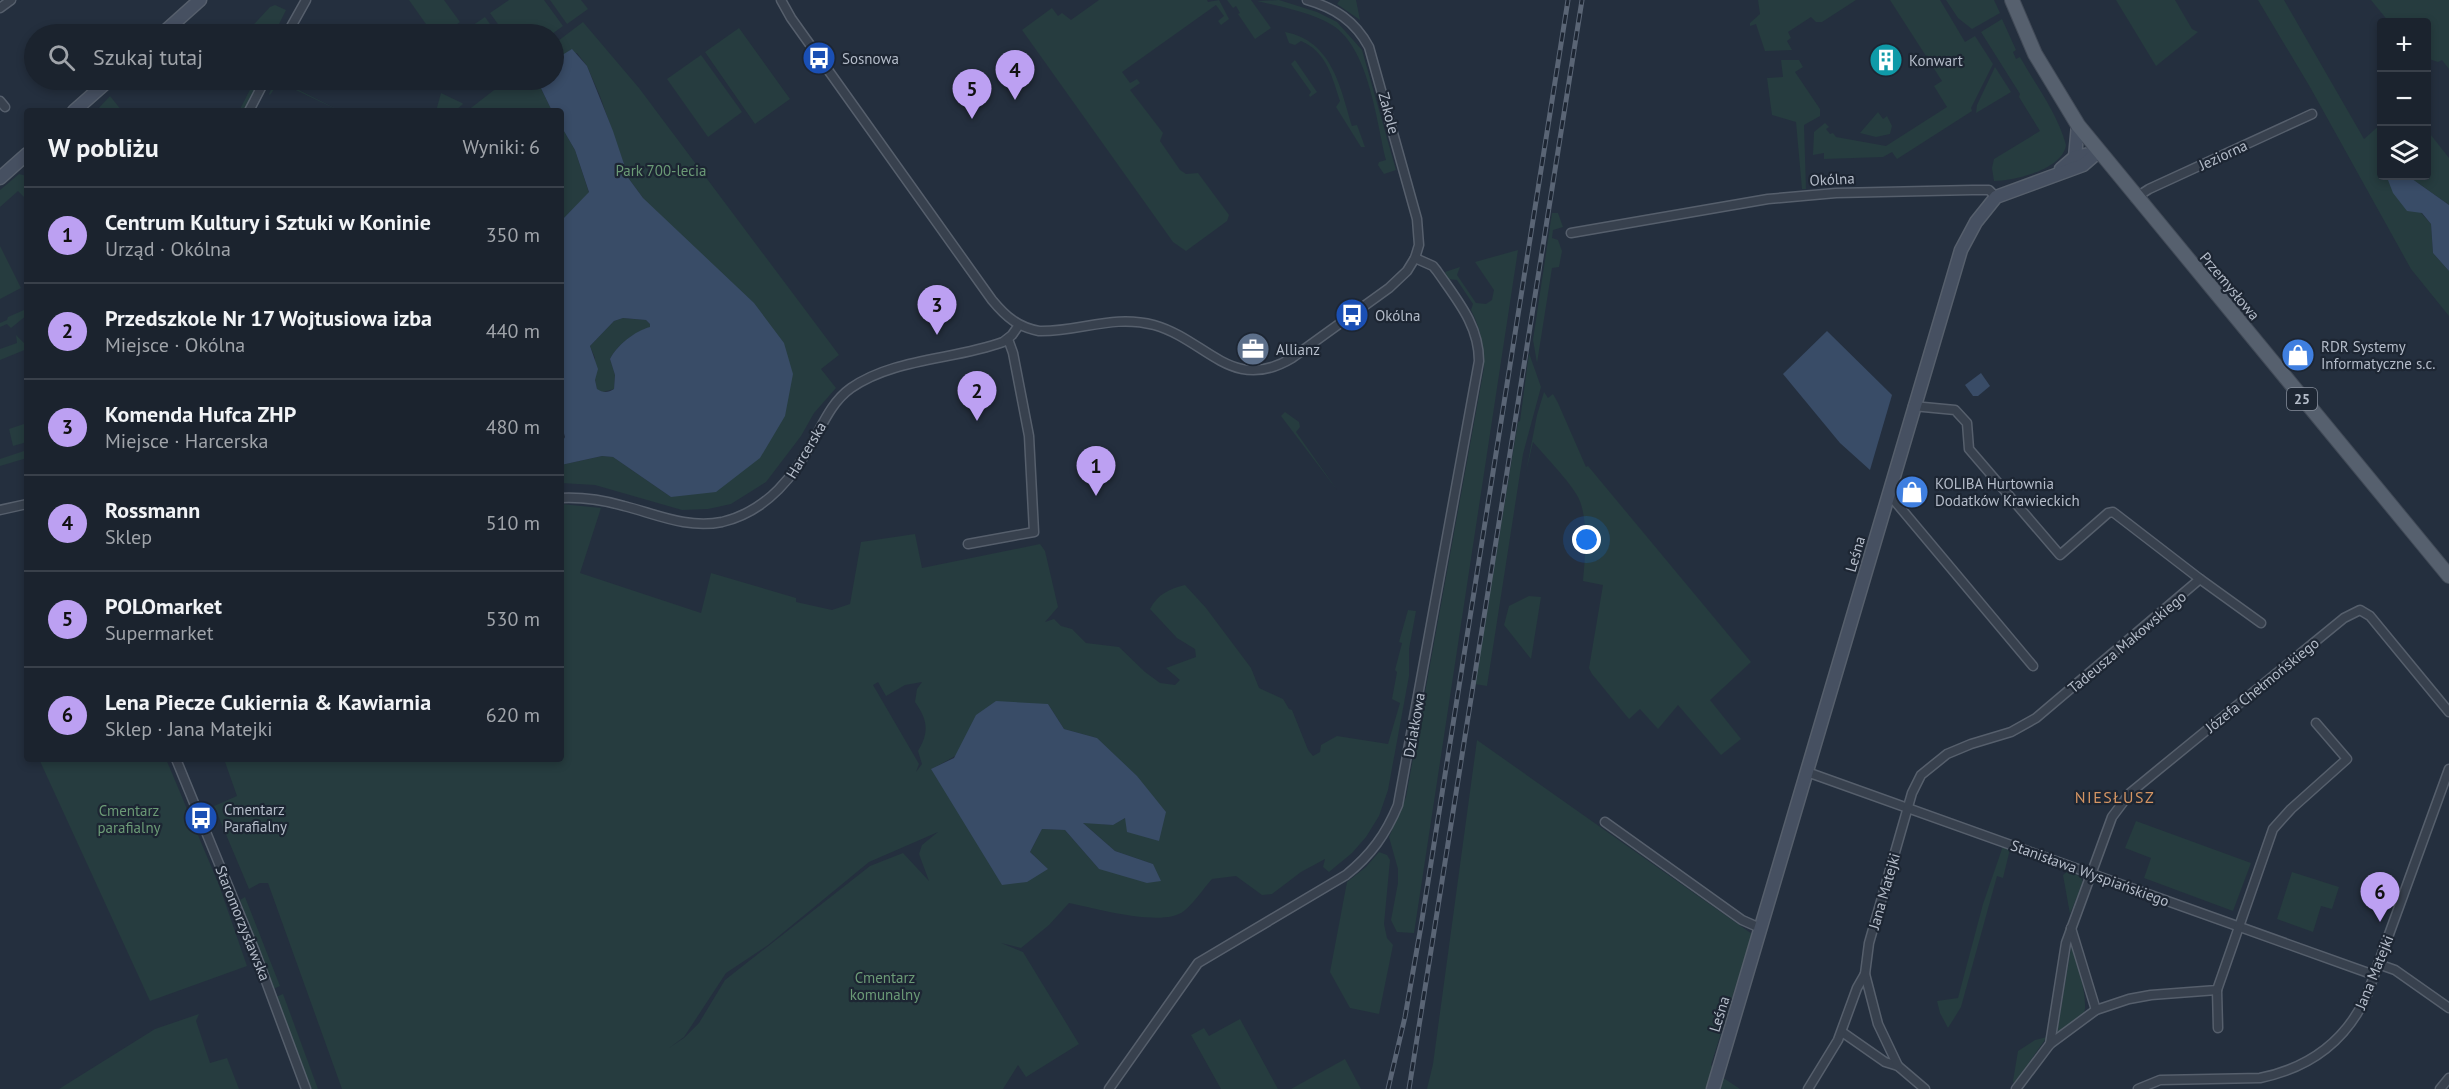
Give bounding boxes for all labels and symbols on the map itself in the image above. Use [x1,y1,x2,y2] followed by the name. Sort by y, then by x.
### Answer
[801,40,837,76] bus stop icon: Sosnowa
[1868,42,1904,78] building icon: Konwart
[842,49,899,68] place label: Sosnowa
[996,51,1034,100] pin: 4
[1909,51,1963,70] place label: Konwart
[952,70,992,119] pin: 5
[1374,90,1404,136] street label: Zakole
[2195,136,2250,175] street label: Jeziorna
[615,161,707,180] park label: Park 700-lecia
[1809,168,1855,190] street label: Okólna
[2196,248,2264,324] street label: Przemysłowa
[918,286,956,335] pin: 3
[1334,297,1370,333] bus stop icon: Okólna
[1375,306,1420,325] place label: Okólna
[1235,331,1271,367] office icon: Allianz
[2280,337,2316,373] shop icon: RDR Systemy Informatyczne s.c.
[2321,337,2435,373] place label: RDR Systemy Informatyczne s.c.
[1276,340,1320,359] place label: Allianz
[958,372,996,421] pin: 2
[2287,388,2317,410] road number: 25
[782,418,830,482] street label: Harcerska
[1076,446,1116,496] pin: 1
[1894,474,1930,510] shop icon: KOLIBA Hurtownia Dodatków Krawieckich
[1935,474,2080,510] place label: KOLIBA Hurtownia Dodatków Krawieckich
[1572,525,1601,554] your location
[1841,534,1869,574] street label: Leśna
[2064,587,2190,697] street label: Tadeusza Makowskiego
[2201,633,2323,737] street label: Józefa Chełmońskiego
[1399,691,1429,759] street label: Działkowa
[2075,787,2155,807] district label: NIESŁUSZ
[183,800,219,836] bus stop icon: Cmentarz Parafialny
[224,800,287,836] place label: Cmentarz Parafialny
[97,801,161,837] park label: Cmentarz parafialny
[2008,835,2172,911] street label: Stanisława Wyspiańskiego
[1864,851,1904,932] street label: Jana Matejki
[211,863,275,983] street label: Staromorzysławska
[2360,872,2400,922] pin: 6
[2350,932,2398,1013] street label: Jana Matejki
[850,968,920,1004] park label: Cmentarz komunalny
[1705,994,1733,1034] street label: Leśna

